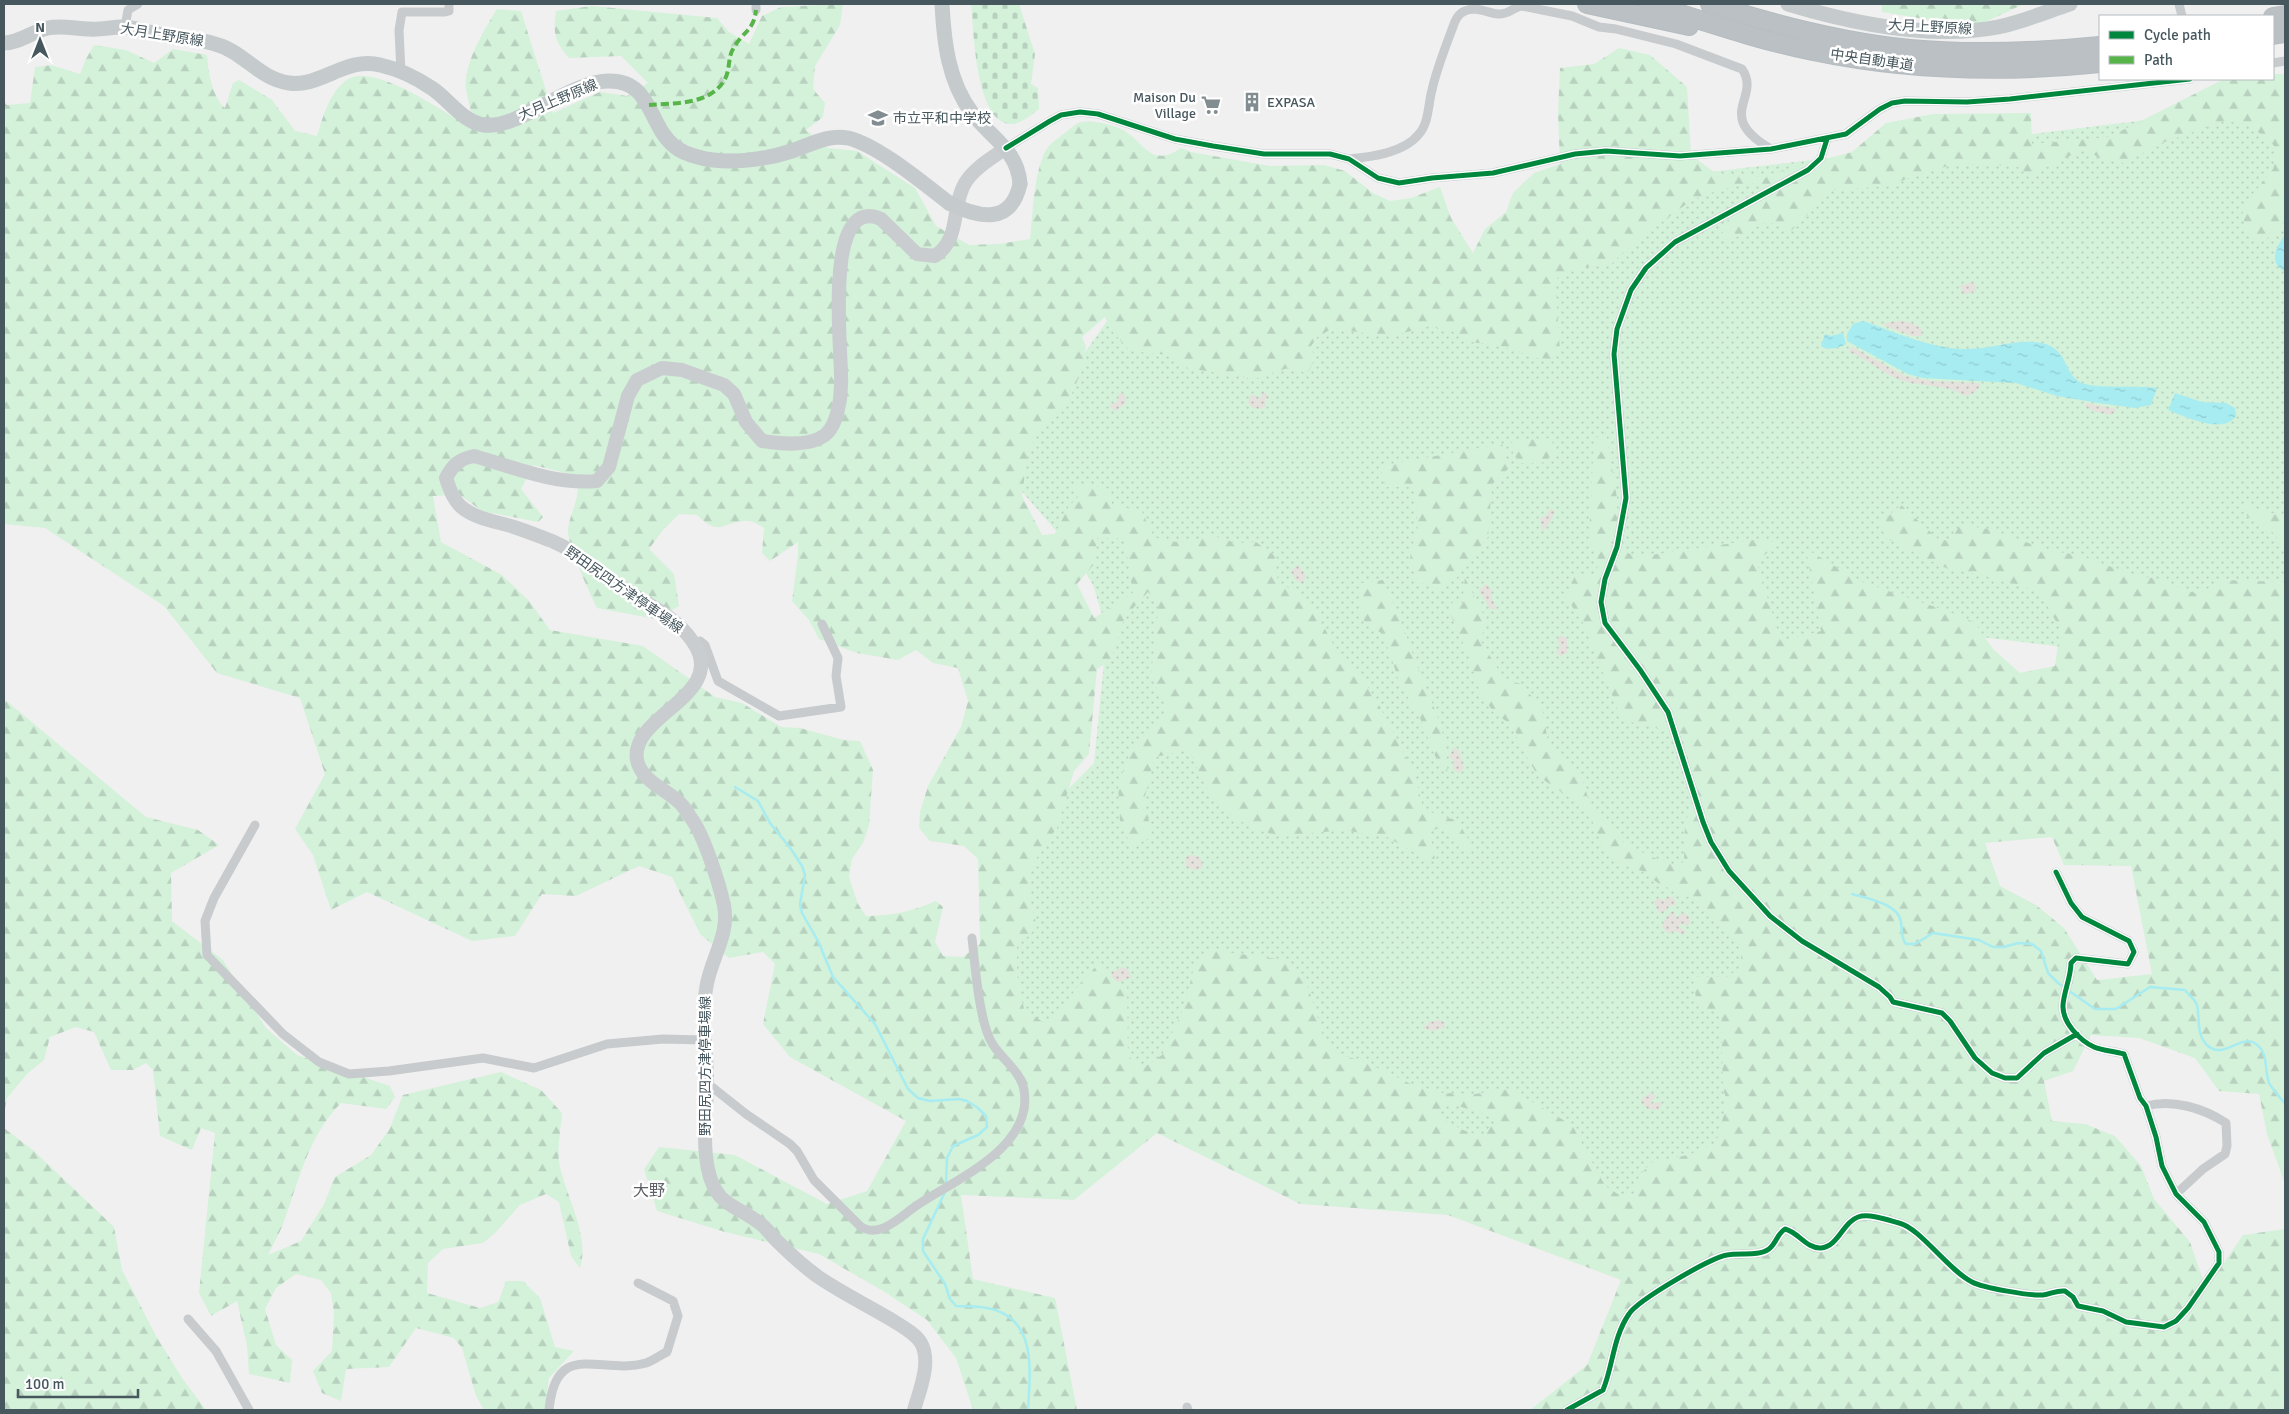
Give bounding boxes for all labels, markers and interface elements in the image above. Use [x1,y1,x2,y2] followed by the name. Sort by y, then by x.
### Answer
[15,15,65,65] north arrow
[2099,15,2274,80] legend
[1888,16,1972,38] street label: 大月上野原線
[35,19,45,36] text: N
[119,20,205,50] street label: 大月上野原線
[2144,26,2211,44] text: Cycle path
[1829,46,1915,74] street label: 中央自動車道
[2144,51,2173,69] text: Path
[516,76,600,124] street label: 大月上野原線
[1133,89,1196,122] place label: Maison Du Village
[1241,91,1263,113] building icon: EXPASA
[1200,94,1222,116] supermarket icon: Maison Du Village
[1267,94,1316,111] place label: EXPASA
[867,107,889,129] school or university icon: 市立平和中学校
[893,110,991,127] place label: 市立平和中学校
[562,543,686,637] street label: 野田尻四方津停車場線
[697,996,714,1136] street label: 野田尻四方津停車場線
[633,1181,665,1201] district label: 大野
[18,1366,138,1398] scale bar
[25,1375,65,1393] text: 100 m

